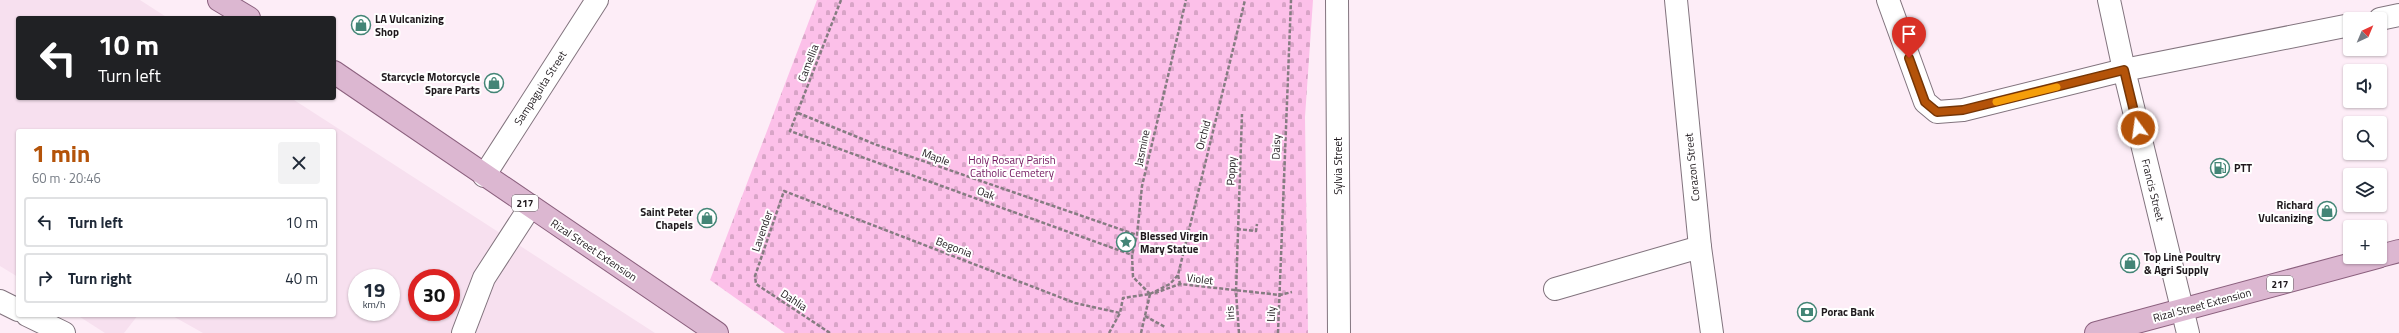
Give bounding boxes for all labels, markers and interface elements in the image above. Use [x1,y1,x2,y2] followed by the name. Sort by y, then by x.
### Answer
[375,11,444,40] place label: LA Vulcanizing Shop
[2343,12,2387,56] north arrow
[2343,12,2387,264] map controls
[350,14,372,36] shop icon: LA Vulcanizing Shop
[1892,17,1926,58] pin
[98,23,159,66] text: 10 m
[1898,23,1920,45] icon: arrive
[32,32,84,84] icon: left
[793,41,823,84] street label: Camellia
[510,47,570,128] street label: Sampaguita Street
[98,62,161,89] text: Turn left
[2343,64,2387,108] button: sound
[381,69,480,98] place label: Starcycle Motorcycle Spare Parts
[483,72,505,94] shop icon: Starcycle Motorcycle Spare Parts
[2117,107,2159,149] position arrow
[2343,116,2387,160] button: search
[1191,118,1215,152] street label: Orchid
[1130,128,1154,168] street label: Jasmine
[1680,132,1704,202] street label: Corazon Street
[1268,133,1284,160] street label: Daisy
[32,135,90,171] text: 1 min
[1330,137,1346,195] street label: Sylvia Street
[278,142,320,184] button: close
[920,145,953,170] street label: Maple
[968,152,1056,181] park label: Holy Rosary Parish Catholic Cemetery
[1222,155,1240,186] street label: Poppy
[2138,157,2169,223] street label: Francis Street
[2209,157,2231,179] fuel station icon: PTT
[2234,160,2252,176] place label: PTT
[32,168,101,188] text: 60 m · 20:46
[2343,168,2387,212] button: layers
[975,182,998,204] street label: Oak
[512,195,538,211] road number: 217
[2258,197,2313,226] place label: Richard Vulcanizing
[2316,200,2338,222] shop icon: Richard Vulcanizing
[640,204,693,233] place label: Saint Peter Chapels
[696,207,718,229] shop icon: Saint Peter Chapels
[748,208,777,254] street label: Lavender
[34,211,56,233] icon: left
[68,211,123,234] text: Turn left
[285,211,318,234] text: 10 m
[548,215,640,285] street label: Rizal Street Extension
[2343,220,2387,264] button: +
[1140,228,1208,257] place label: Blessed Virgin Mary Statue
[1115,231,1137,253] place icon: Blessed Virgin Mary Statue
[934,233,975,261] street label: Begonia
[2144,249,2221,278] place label: Top Line Poultry & Agri Supply
[2119,252,2141,274] shop icon: Top Line Poultry & Agri Supply
[34,267,56,289] icon: right
[68,267,132,290] text: Turn right
[285,267,318,290] text: 40 m
[408,269,460,321] speed limit sign: 30
[1186,269,1214,289] street label: Violet
[363,274,385,305] text: 19
[2267,276,2293,292] road number: 217
[2151,284,2253,326] street label: Rizal Street Extension
[777,285,811,315] street label: Dahlia
[363,297,385,312] text: km/h
[1796,301,1818,323] bank icon: Porac Bank
[1821,304,1875,320] place label: Porac Bank
[1221,305,1239,321] street label: Iris
[1263,305,1279,322] street label: Lily

